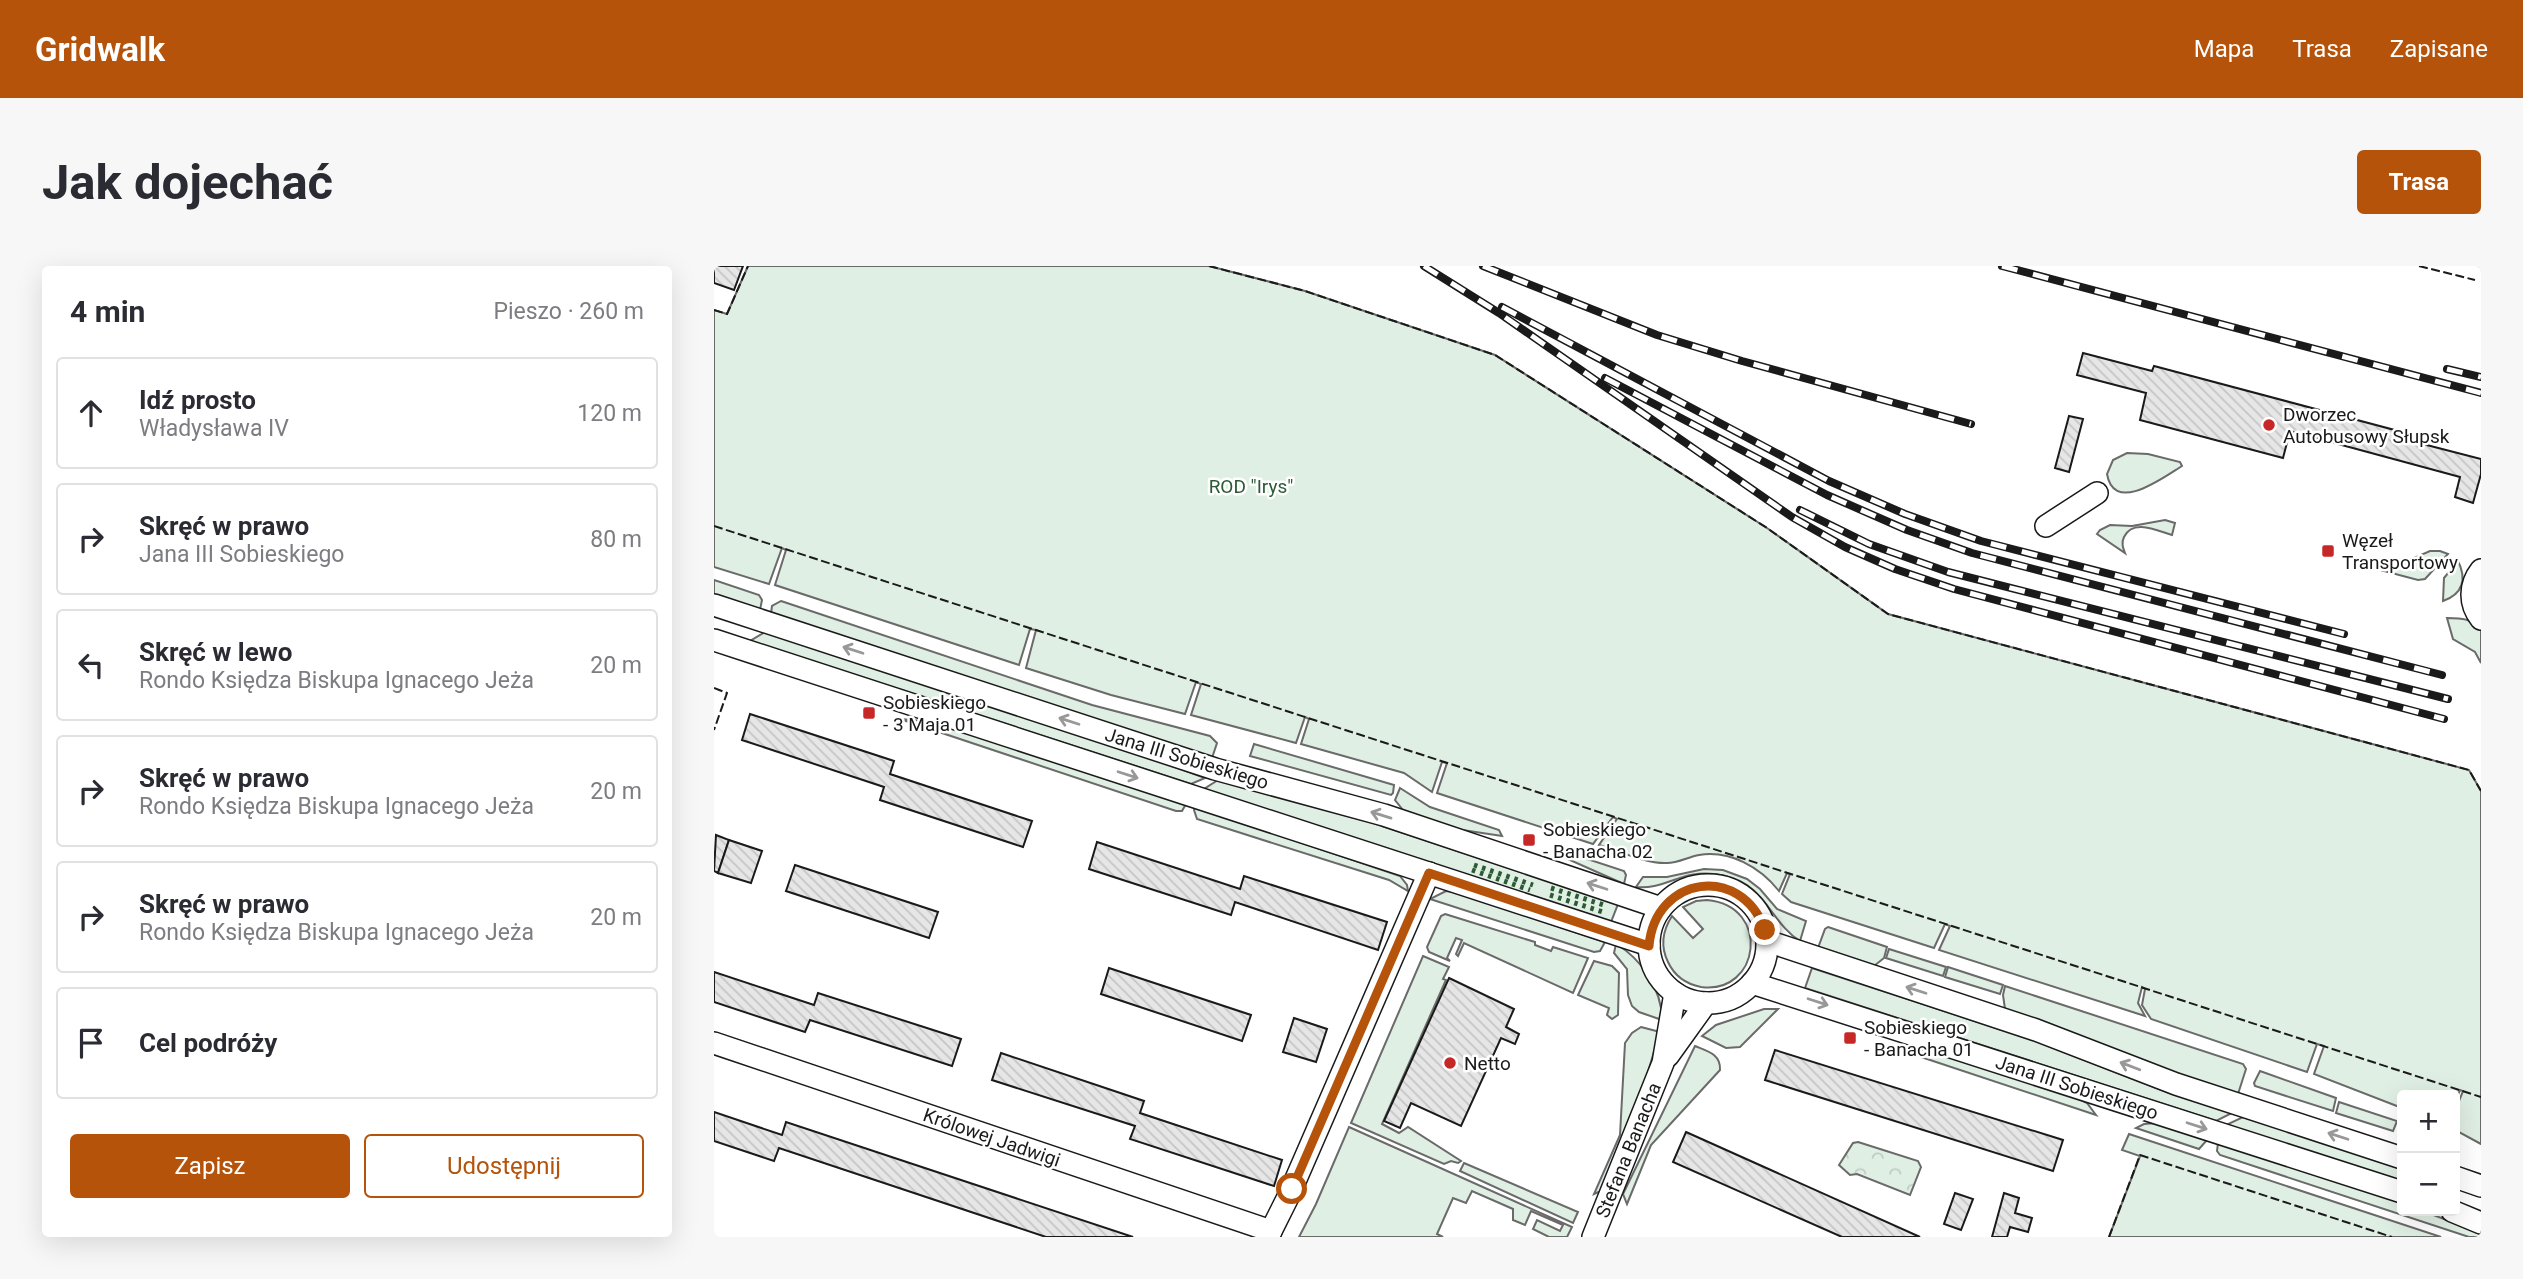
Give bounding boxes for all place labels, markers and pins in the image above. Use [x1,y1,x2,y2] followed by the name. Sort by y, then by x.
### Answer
[2283,403,2450,448] place label: Dworzec Autobusowy Słupsk
[2261,417,2277,433] marker: Dworzec Autobusowy Słupsk
[2342,529,2458,574] place label: Węzeł Transportowy
[2320,543,2336,559] marker: Węzeł Transportowy
[883,691,986,736] place label: Sobieskiego - 3 Maja 01
[861,705,877,721] marker: Sobieskiego - 3 Maja 01
[1543,818,1653,863] place label: Sobieskiego - Banacha 02
[1521,832,1537,848] marker: Sobieskiego - Banacha 02
[1864,1016,1974,1061] place label: Sobieskiego - Banacha 01
[1842,1030,1858,1046] marker: Sobieskiego - Banacha 01
[1464,1052,1511,1075] place label: Netto
[1442,1055,1458,1071] marker: Netto

